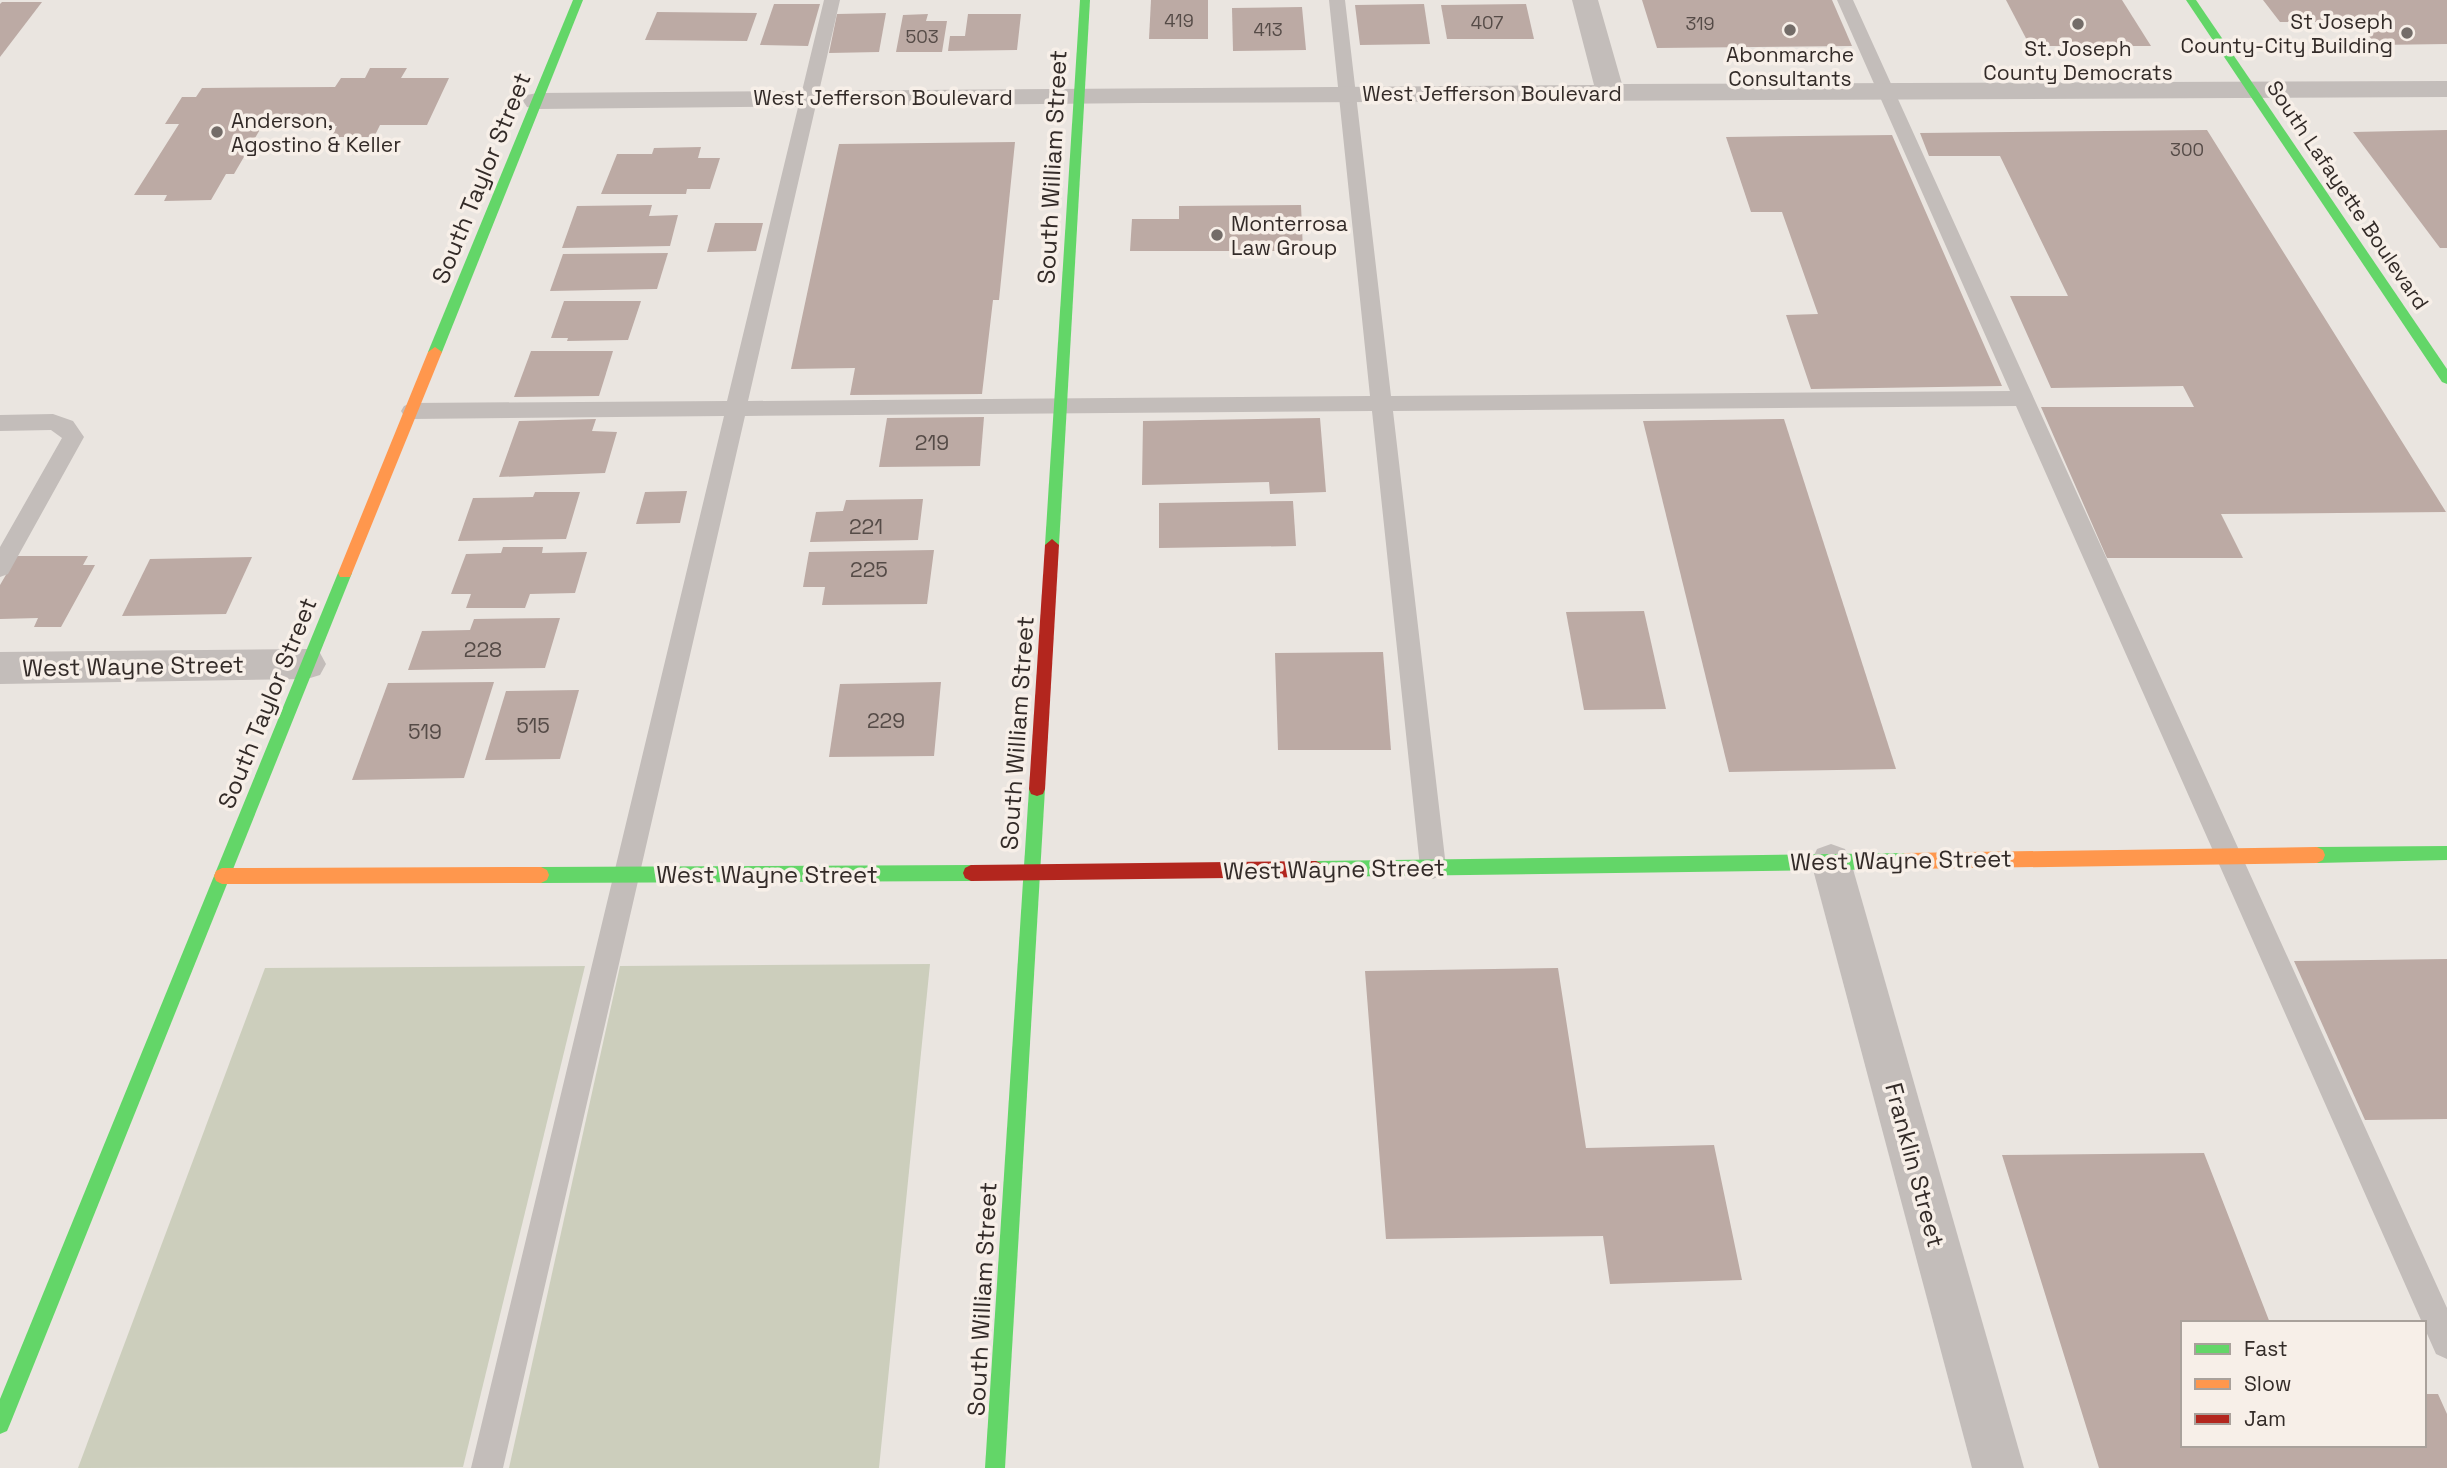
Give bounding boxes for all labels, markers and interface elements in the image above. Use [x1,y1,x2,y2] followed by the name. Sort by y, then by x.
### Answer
[2180,8,2393,59] place label: St Joseph County-City Building
[1164,9,1194,32] house number: 419
[1471,11,1503,34] house number: 407
[1685,12,1715,35] house number: 319
[2070,16,2086,32] marker: St. Joseph County Democrats
[1253,18,1283,41] house number: 413
[1782,22,1798,38] marker: Abonmarche Consultants
[905,25,939,48] house number: 503
[2399,25,2415,41] marker: St Joseph County-City Building
[1983,35,2173,86] place label: St. Joseph County Democrats
[1726,41,1854,92] place label: Abonmarche Consultants
[1030,49,1074,285] street label: South William Street
[424,68,538,288] street label: South Taylor Street
[2261,75,2435,315] street label: South Lafayette Boulevard
[1362,80,1622,107] street label: West Jefferson Boulevard
[753,84,1013,111] street label: West Jefferson Boulevard
[231,107,401,158] place label: Anderson, Agostino & Keller
[209,124,225,140] marker: Anderson, Agostino & Keller
[2170,138,2204,161] house number: 300
[1231,210,1348,261] place label: Monterrosa Law Group
[1209,227,1225,243] marker: Monterrosa Law Group
[915,429,949,456] house number: 219
[849,513,883,540] house number: 221
[850,556,888,583] house number: 225
[210,593,324,813] street label: South Taylor Street
[993,615,1041,851] street label: South William Street
[464,636,502,663] house number: 228
[22,649,244,683] street label: West Wayne Street
[867,707,905,734] house number: 229
[516,712,550,739] house number: 515
[408,718,442,745] house number: 519
[1790,843,2012,877] street label: West Wayne Street
[1223,852,1445,886] street label: West Wayne Street
[656,859,878,890] street label: West Wayne Street
[1878,1079,1952,1251] street label: Franklin Street
[960,1181,1004,1417] street label: South William Street
[2181,1321,2426,1447] legend
[2244,1335,2288,1362] text: Fast
[2244,1370,2292,1397] text: Slow
[2244,1405,2286,1432] text: Jam

